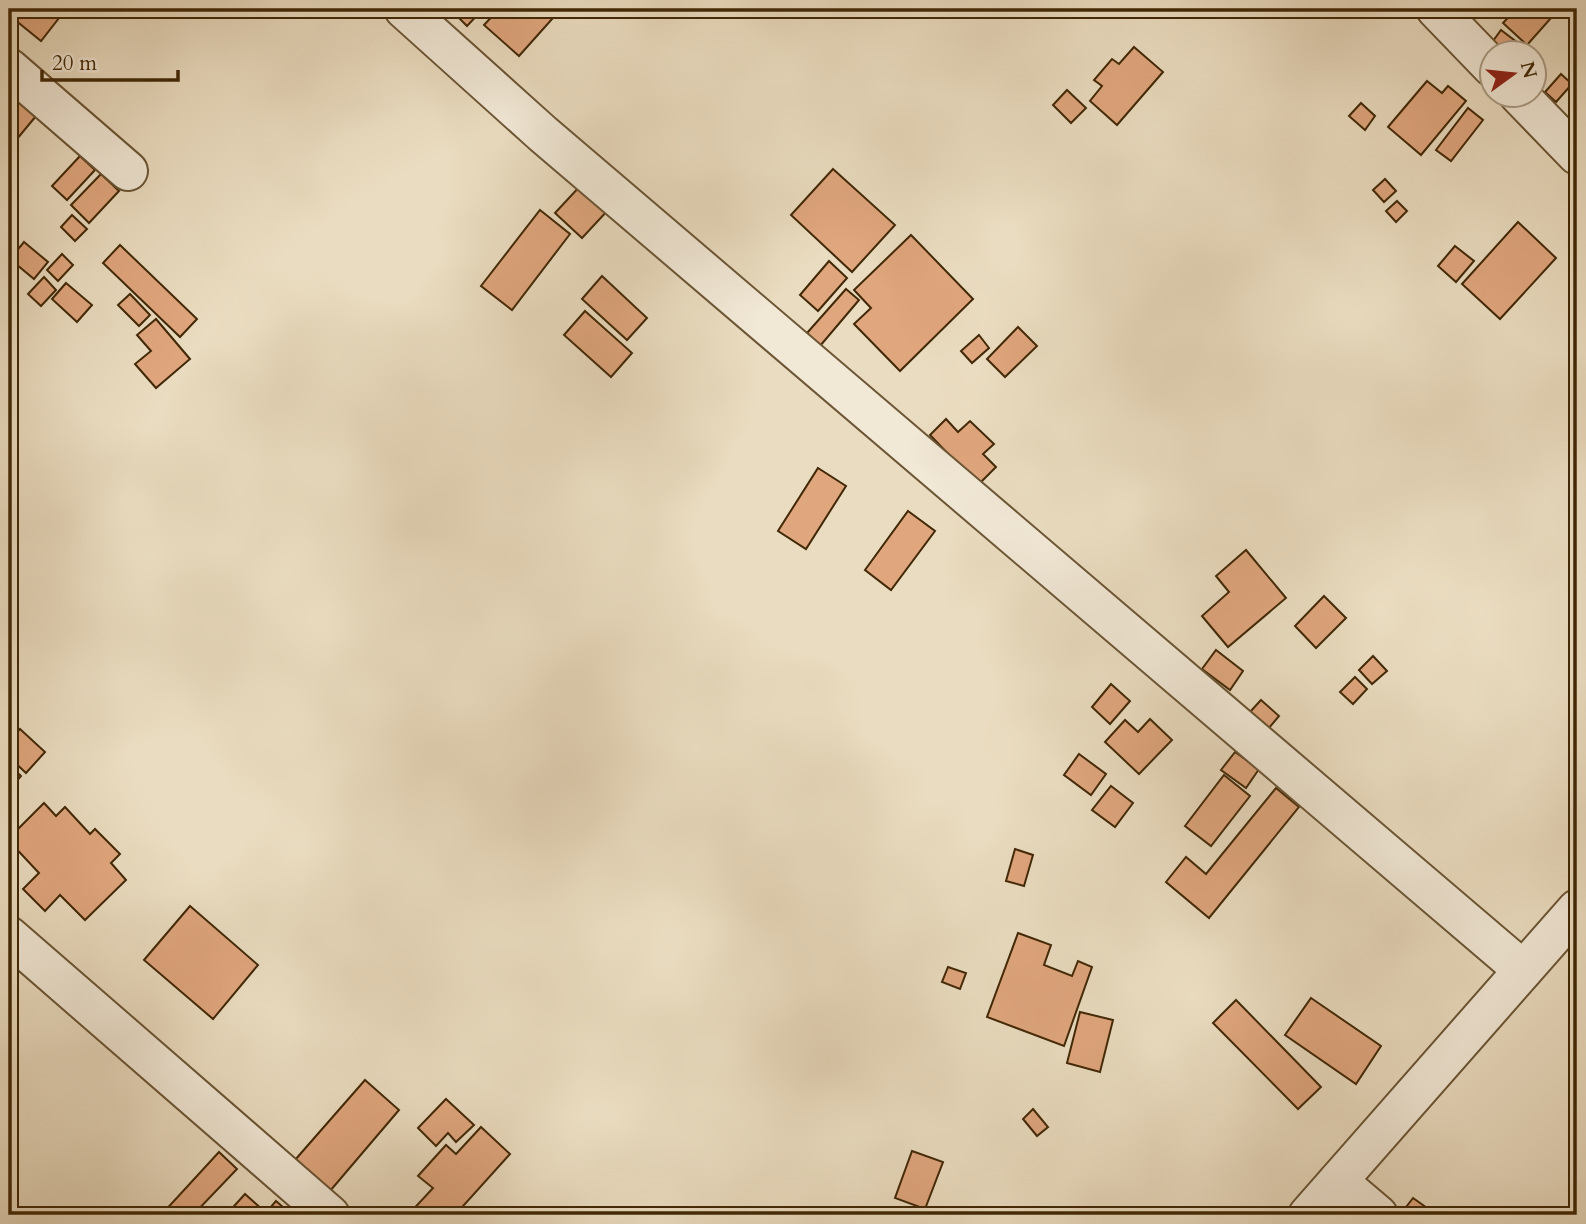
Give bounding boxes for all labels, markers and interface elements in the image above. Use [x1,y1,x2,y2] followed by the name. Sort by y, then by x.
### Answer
[42,38,178,82] scale bar
[1478,38,1548,108] north arrow
[52,49,97,78] text: 20 m
[1514,59,1543,82] text: N

